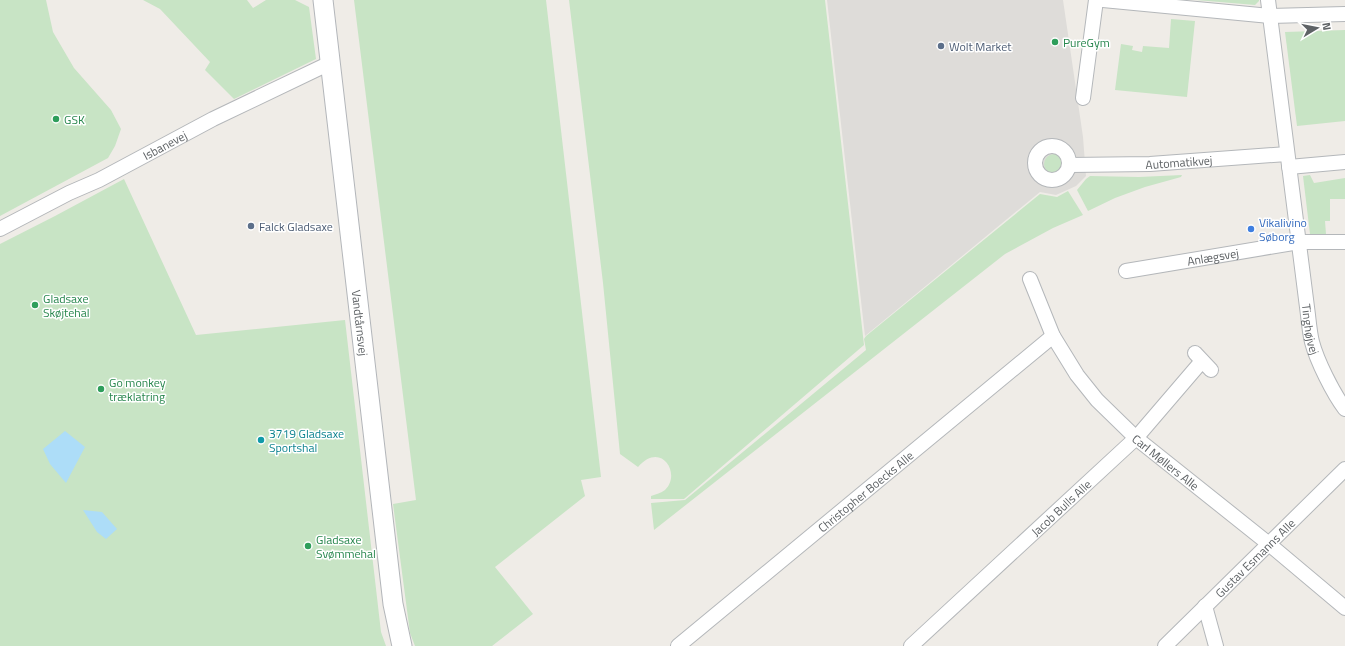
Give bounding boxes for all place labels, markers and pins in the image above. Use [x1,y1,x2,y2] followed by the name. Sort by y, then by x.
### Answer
[1063,33,1110,52] place label: PureGym
[949,37,1012,56] place label: Wolt Market
[1050,37,1060,47] marker: PureGym
[936,41,946,51] marker: Wolt Market
[64,110,85,129] place label: GSK
[51,114,61,124] marker: GSK
[1259,213,1307,246] place label: Vikalivino Søborg
[259,217,333,236] place label: Falck Gladsaxe
[246,221,256,231] marker: Falck Gladsaxe
[1246,224,1256,234] marker: Vikalivino Søborg
[43,289,90,322] place label: Gladsaxe Skøjtehal
[30,300,40,310] marker: Gladsaxe Skøjtehal
[109,373,166,406] place label: Go monkey træklatring
[96,384,106,394] marker: Go monkey træklatring
[269,424,344,457] place label: 3719 Gladsaxe Sportshal
[256,435,266,445] marker: 3719 Gladsaxe Sportshal
[316,530,376,563] place label: Gladsaxe Svømmehal
[303,541,313,551] marker: Gladsaxe Svømmehal

